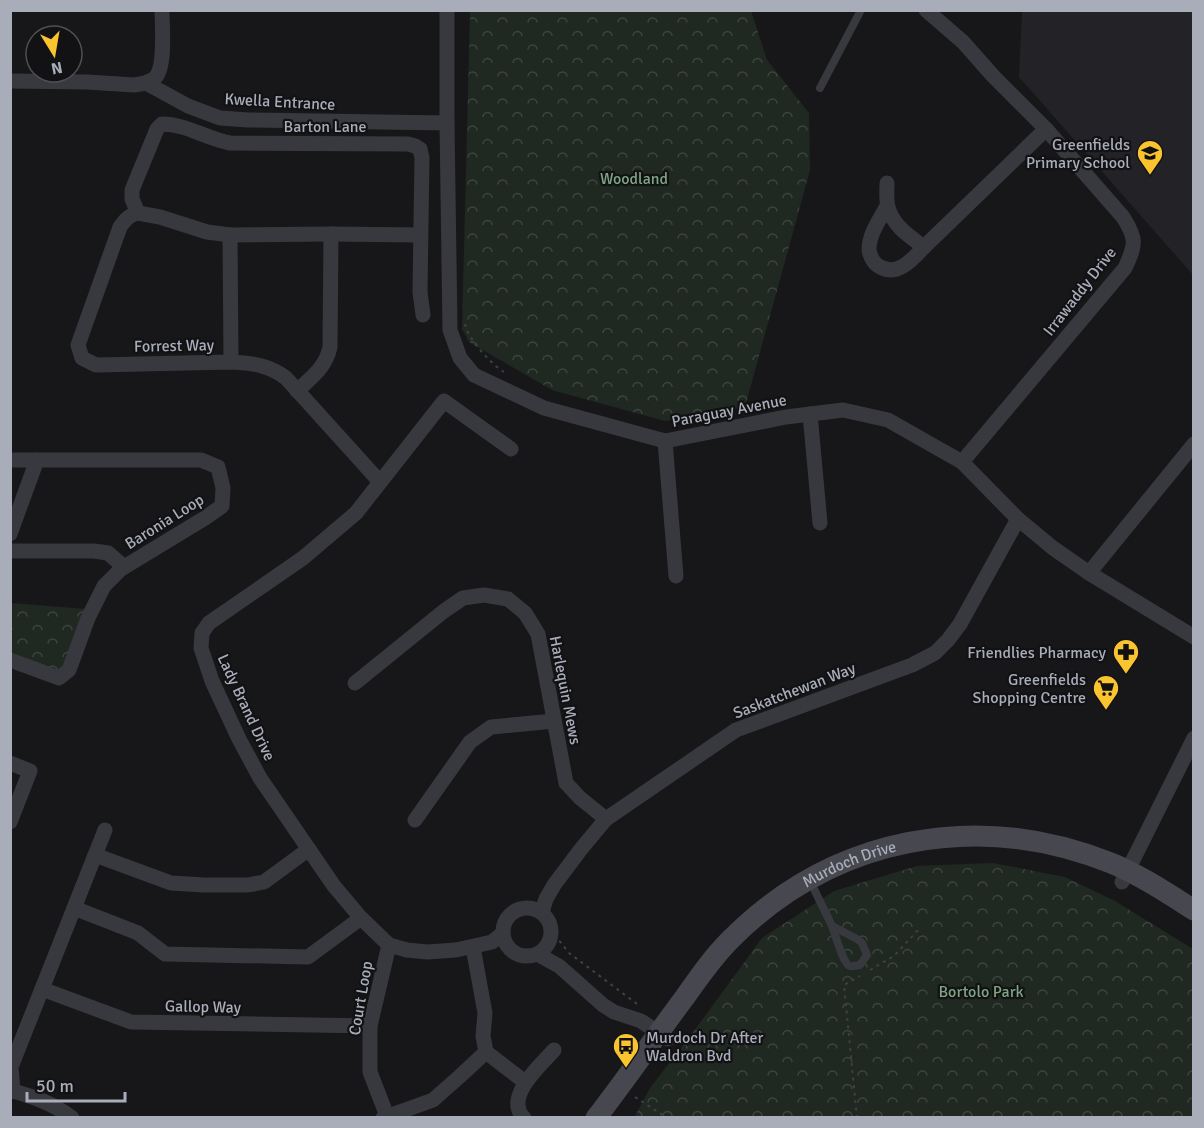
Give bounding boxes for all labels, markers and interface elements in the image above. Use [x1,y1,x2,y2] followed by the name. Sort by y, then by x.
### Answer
[24,24,84,84] north arrow
[49,57,64,79] text: N
[224,89,336,115] street label: Kwella Entrance
[283,117,367,137] street label: Barton Lane
[1026,135,1130,173] place label: Greenfields Primary School
[1135,138,1165,176] school or university icon: Greenfields Primary School
[600,169,668,189] park label: Woodland
[1039,243,1121,340] street label: Irrawaddy Drive
[134,335,215,357] street label: Forrest Way
[670,390,788,432] street label: Paraguay Avenue
[121,490,208,554] street label: Baronia Loop
[545,634,585,746] street label: Harlequin Mews
[1111,637,1141,675] pharmacy icon: Friendlies Pharmacy
[967,643,1107,663] place label: Friendlies Pharmacy
[213,651,280,764] street label: Lady Brand Drive
[730,658,859,724] street label: Saskatchewan Way
[973,670,1086,708] place label: Greenfields Shopping Centre
[1091,673,1121,711] supermarket icon: Greenfields Shopping Centre
[799,837,898,892] street label: Murdoch Drive
[345,959,377,1037] street label: Court Loop
[938,982,1024,1002] park label: Bortolo Park
[165,996,242,1018] street label: Gallop Way
[646,1028,764,1066] place label: Murdoch Dr After Waldron Bvd
[611,1031,641,1069] bus stop icon: Murdoch Dr After Waldron Bvd
[27,1065,124,1103] scale bar
[36,1075,74,1097] text: 50 m

